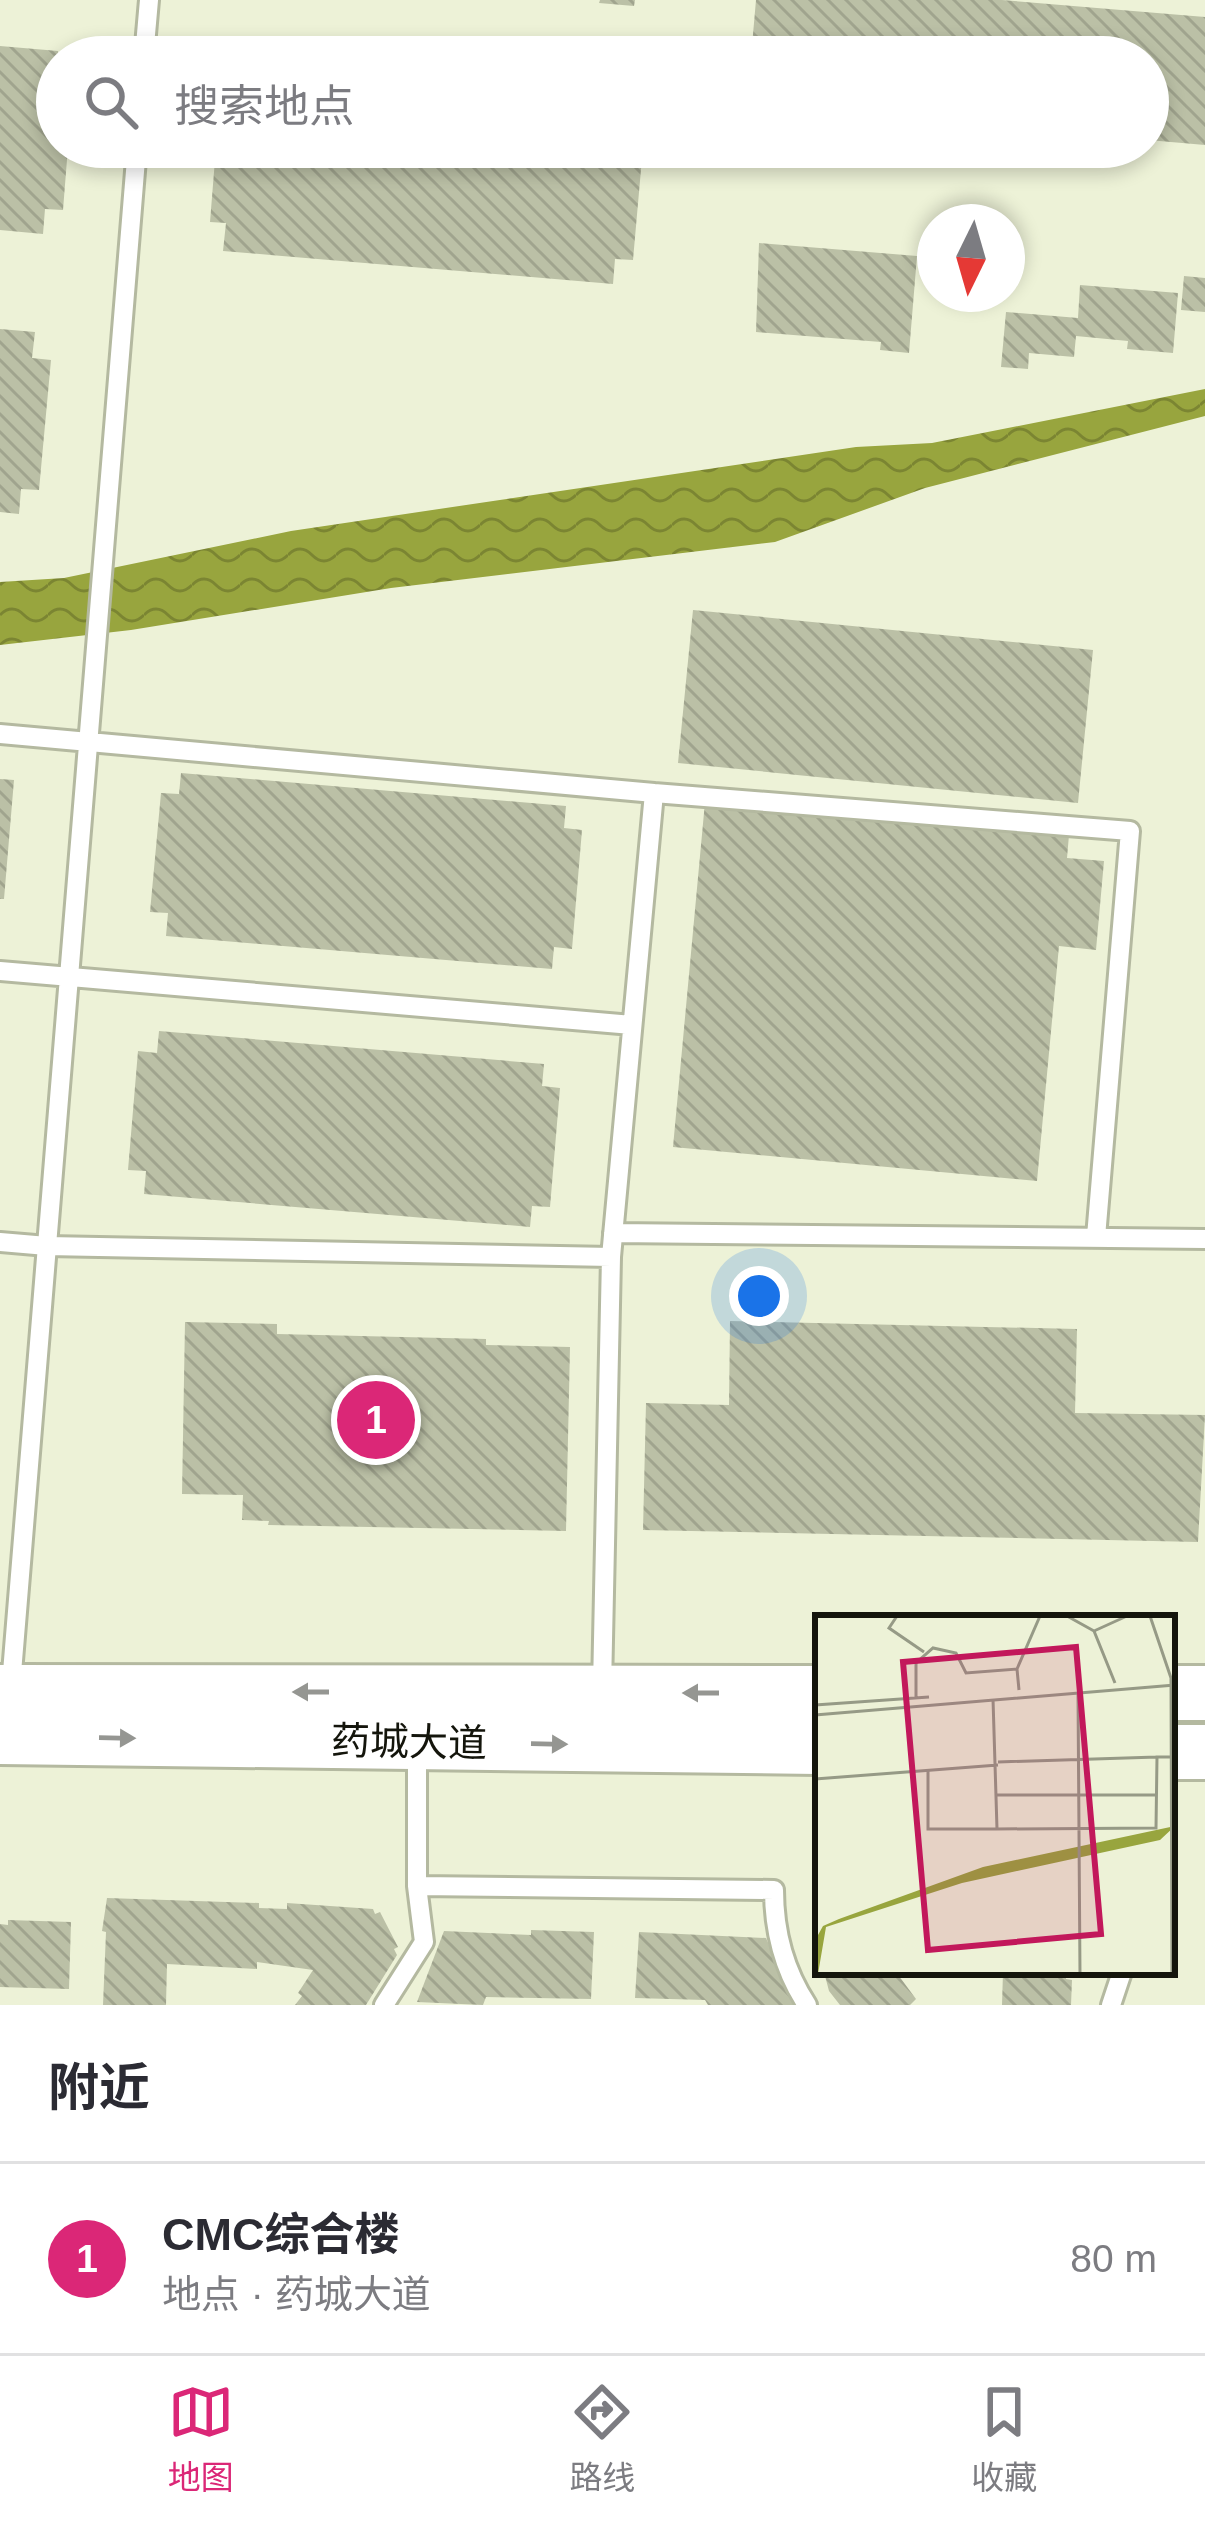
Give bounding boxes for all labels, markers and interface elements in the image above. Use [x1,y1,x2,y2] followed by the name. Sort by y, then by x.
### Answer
[36,36,1169,168] search box
[78,69,144,135] icon: search
[174,81,354,132] text: 搜索地点
[917,204,1025,312] north arrow
[729,1266,789,1326] your location
[337,1375,415,1465] pin: 1
[815,1615,1175,1975] inset map
[291,1682,329,1702] one-way arrow
[681,1683,719,1703] one-way arrow
[331,1719,487,1765] street label: 药城大道
[99,1729,137,1748] one-way arrow
[531,1734,569,1754] one-way arrow
[48,2059,150,2116] text: 附近
[162,2209,399,2260] text: CMC综合楼
[76,2237,98,2280] text: 1
[1070,2237,1157,2280] text: 80 m
[162,2273,431,2316] text: 地点 · 药城大道
[168,2379,234,2499] tab: 地图
[569,2379,635,2499] tab: 路线
[971,2379,1037,2499] tab: 收藏

